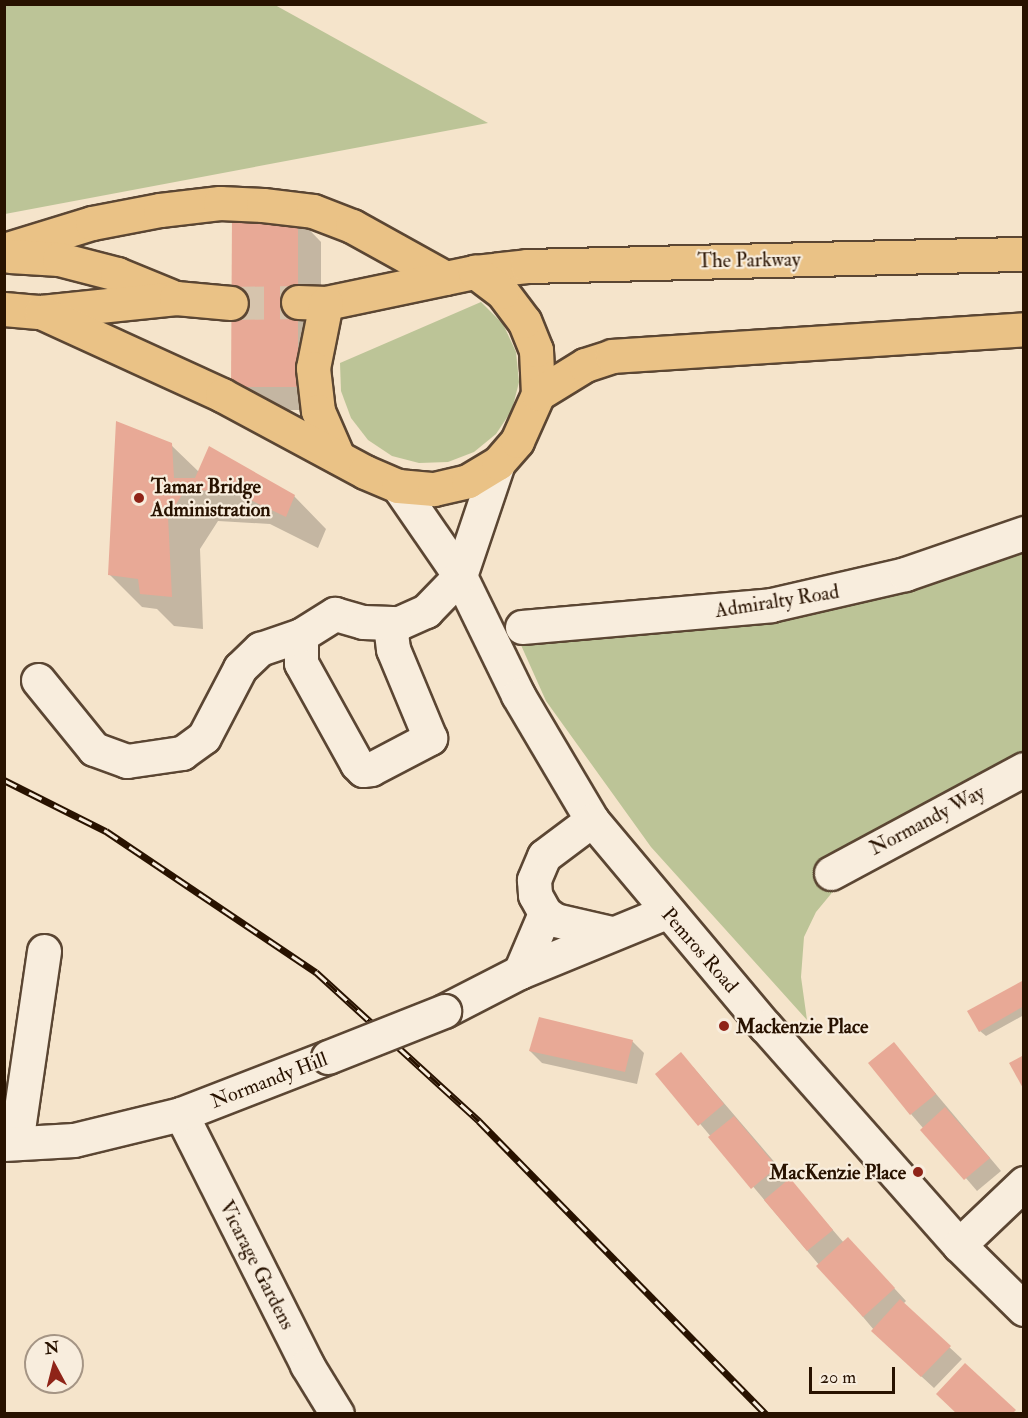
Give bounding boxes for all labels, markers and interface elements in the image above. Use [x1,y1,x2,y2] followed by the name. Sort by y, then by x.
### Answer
[697,247,801,273] street label: The Parkway
[151,474,271,521] place label: Tamar Bridge Administration
[132,491,146,505] marker: Tamar Bridge Administration
[713,579,841,623] street label: Admiralty Road
[865,780,989,860] street label: Normandy Way
[657,903,743,997] street label: Pemros Road
[736,1014,868,1038] place label: Mackenzie Place
[717,1019,731,1033] marker: Mackenzie Place
[207,1047,331,1113] street label: Normandy Hill
[769,1160,906,1184] place label: MacKenzie Place
[911,1165,925,1179] marker: MacKenzie Place
[214,1197,300,1333] street label: Vicarage Gardens
[24,1334,84,1394] north arrow
[44,1337,60,1359] text: N
[812,1355,898,1393] scale bar
[820,1366,856,1389] text: 20 m

